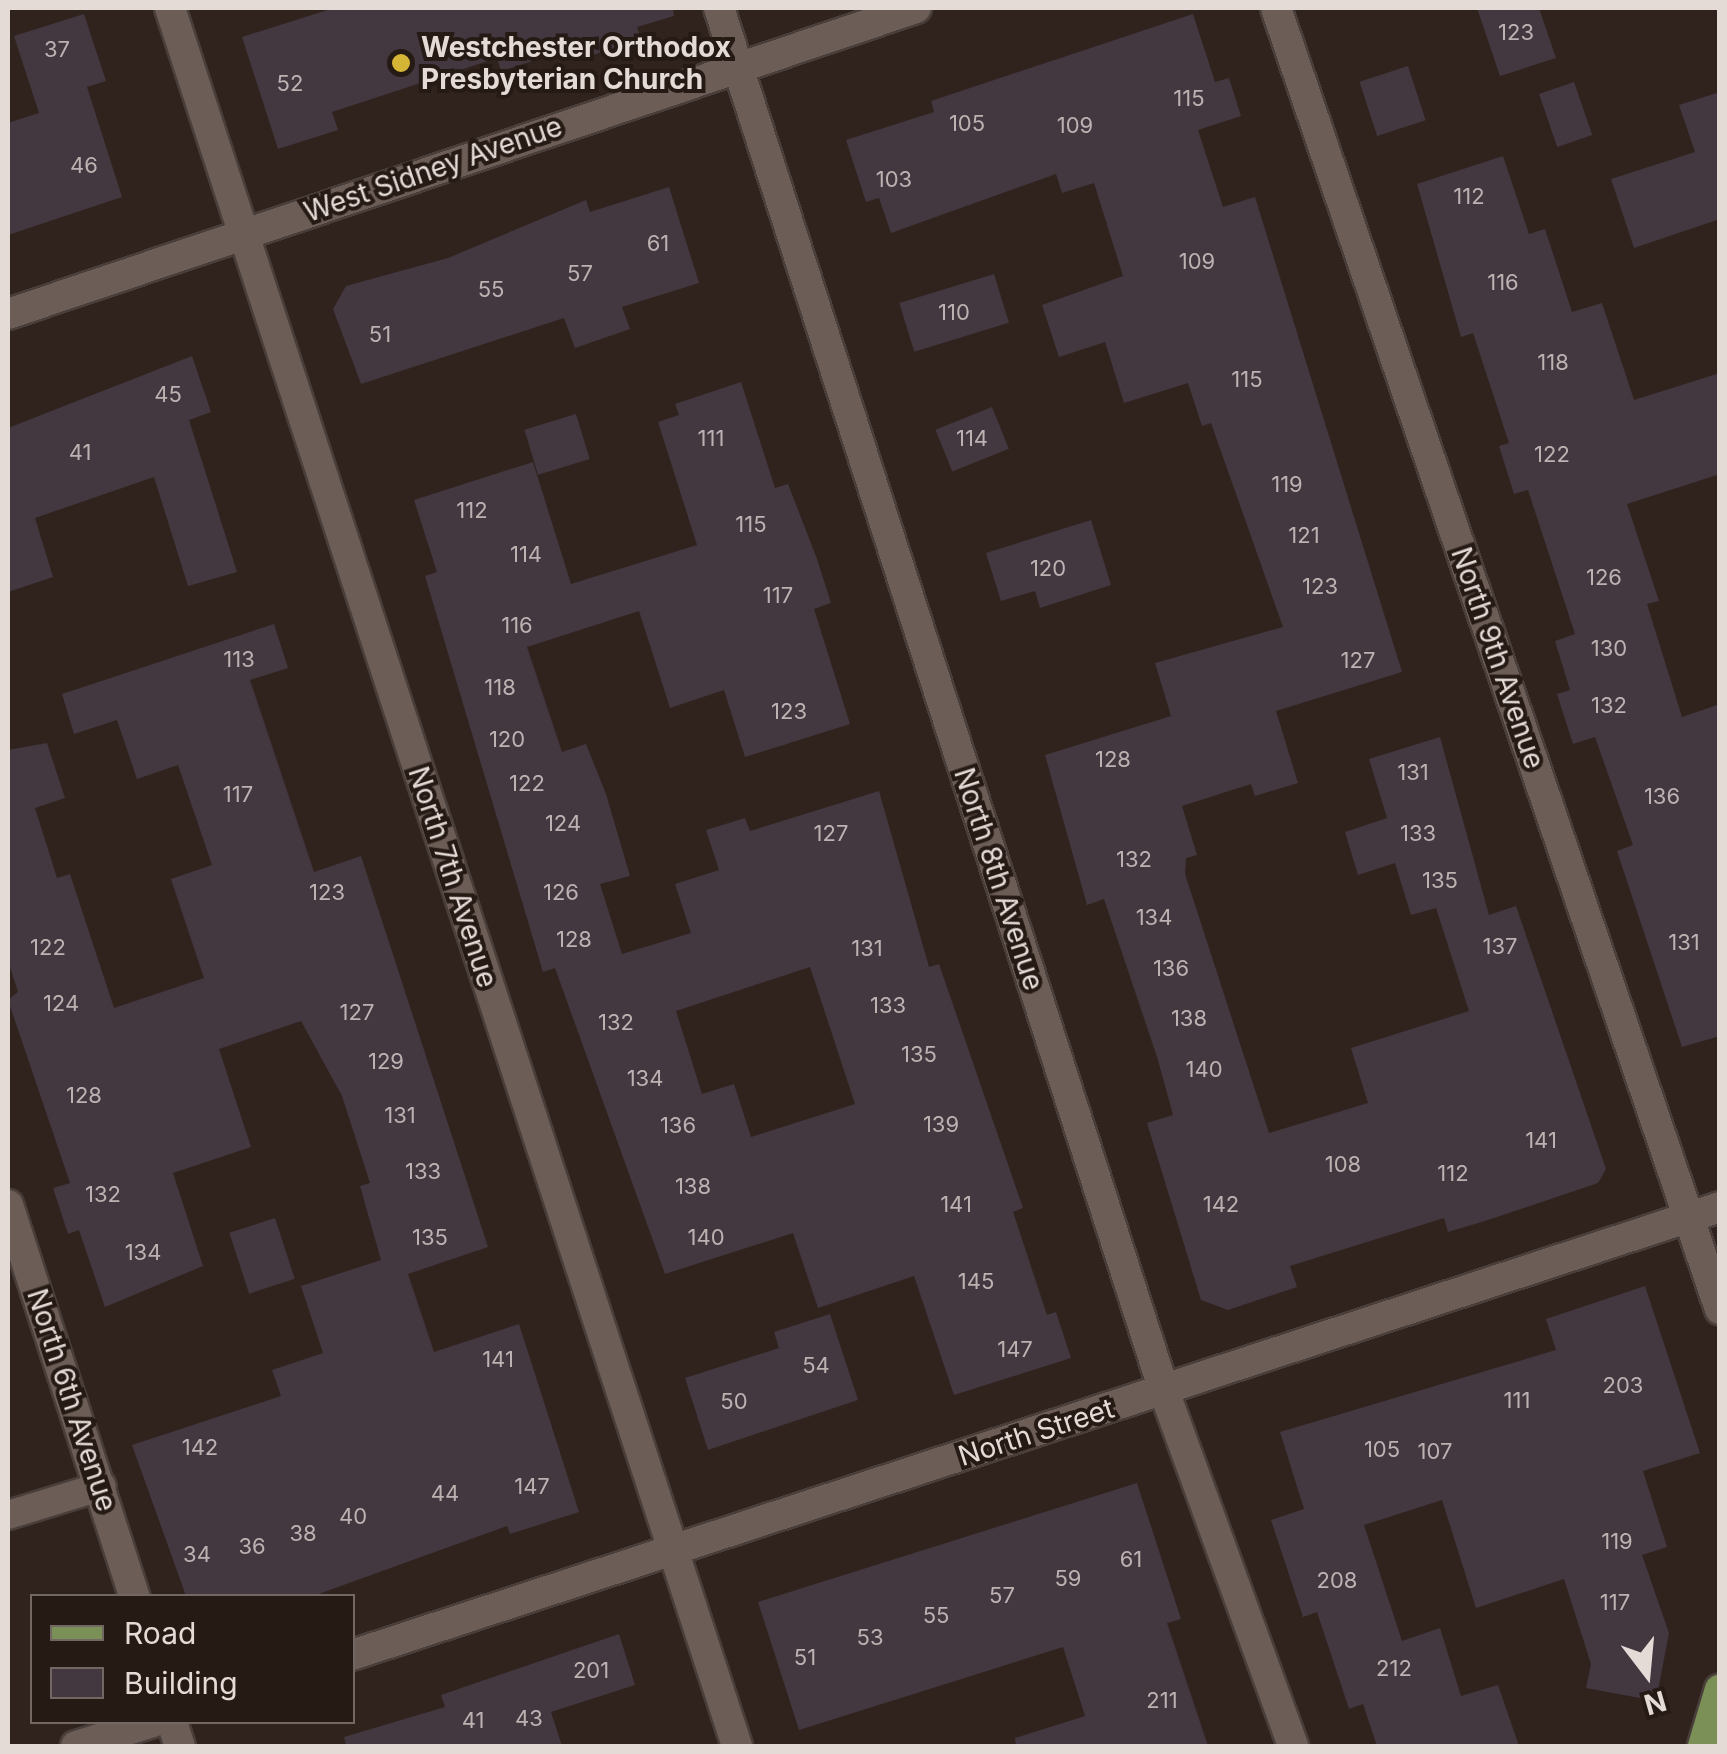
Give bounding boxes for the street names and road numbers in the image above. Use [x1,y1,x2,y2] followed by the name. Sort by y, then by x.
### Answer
[300,109,566,229] street label: West Sidney Avenue
[1444,543,1552,773] street label: North 9th Avenue
[401,762,505,992] street label: North 7th Avenue
[947,764,1051,994] street label: North 8th Avenue
[20,1285,124,1515] street label: North 6th Avenue
[954,1391,1118,1473] street label: North Street

